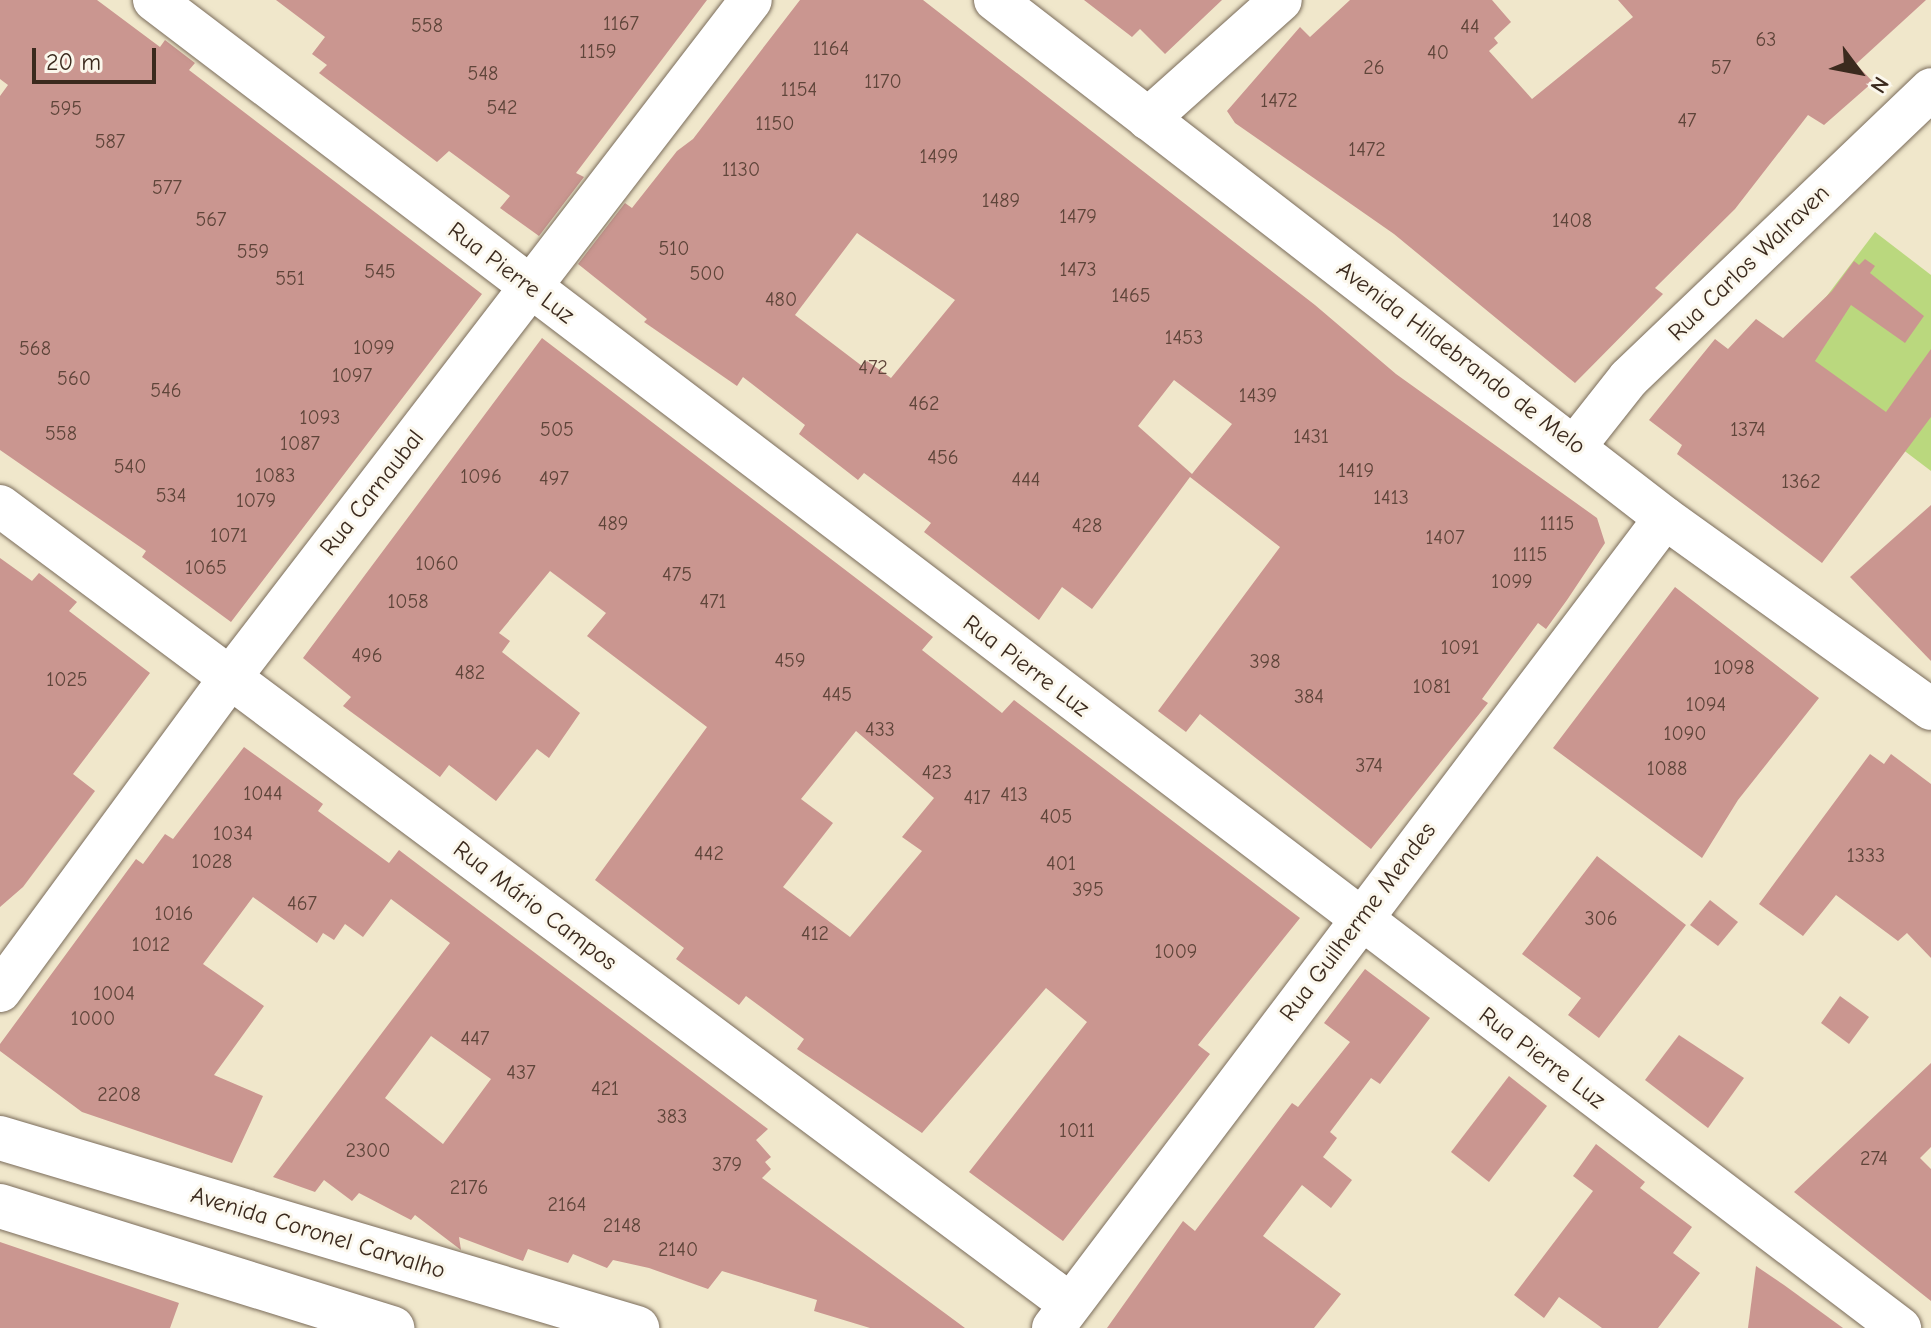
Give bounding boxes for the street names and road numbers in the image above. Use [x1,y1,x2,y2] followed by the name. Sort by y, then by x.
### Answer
[1663,179,1835,347] street label: Rua Carlos Walraven
[442,216,580,330] street label: Rua Pierre Luz
[1331,255,1591,461] street label: Avenida Hildebrando de Melo
[314,424,430,562] street label: Rua Carnaubal
[957,609,1095,723] street label: Rua Pierre Luz
[1274,817,1442,1027] street label: Rua Guilherme Mendes
[448,835,622,977] street label: Rua Mário Campos
[1473,1001,1611,1115] street label: Rua Pierre Luz
[187,1181,449,1285] street label: Avenida Coronel Carvalho

